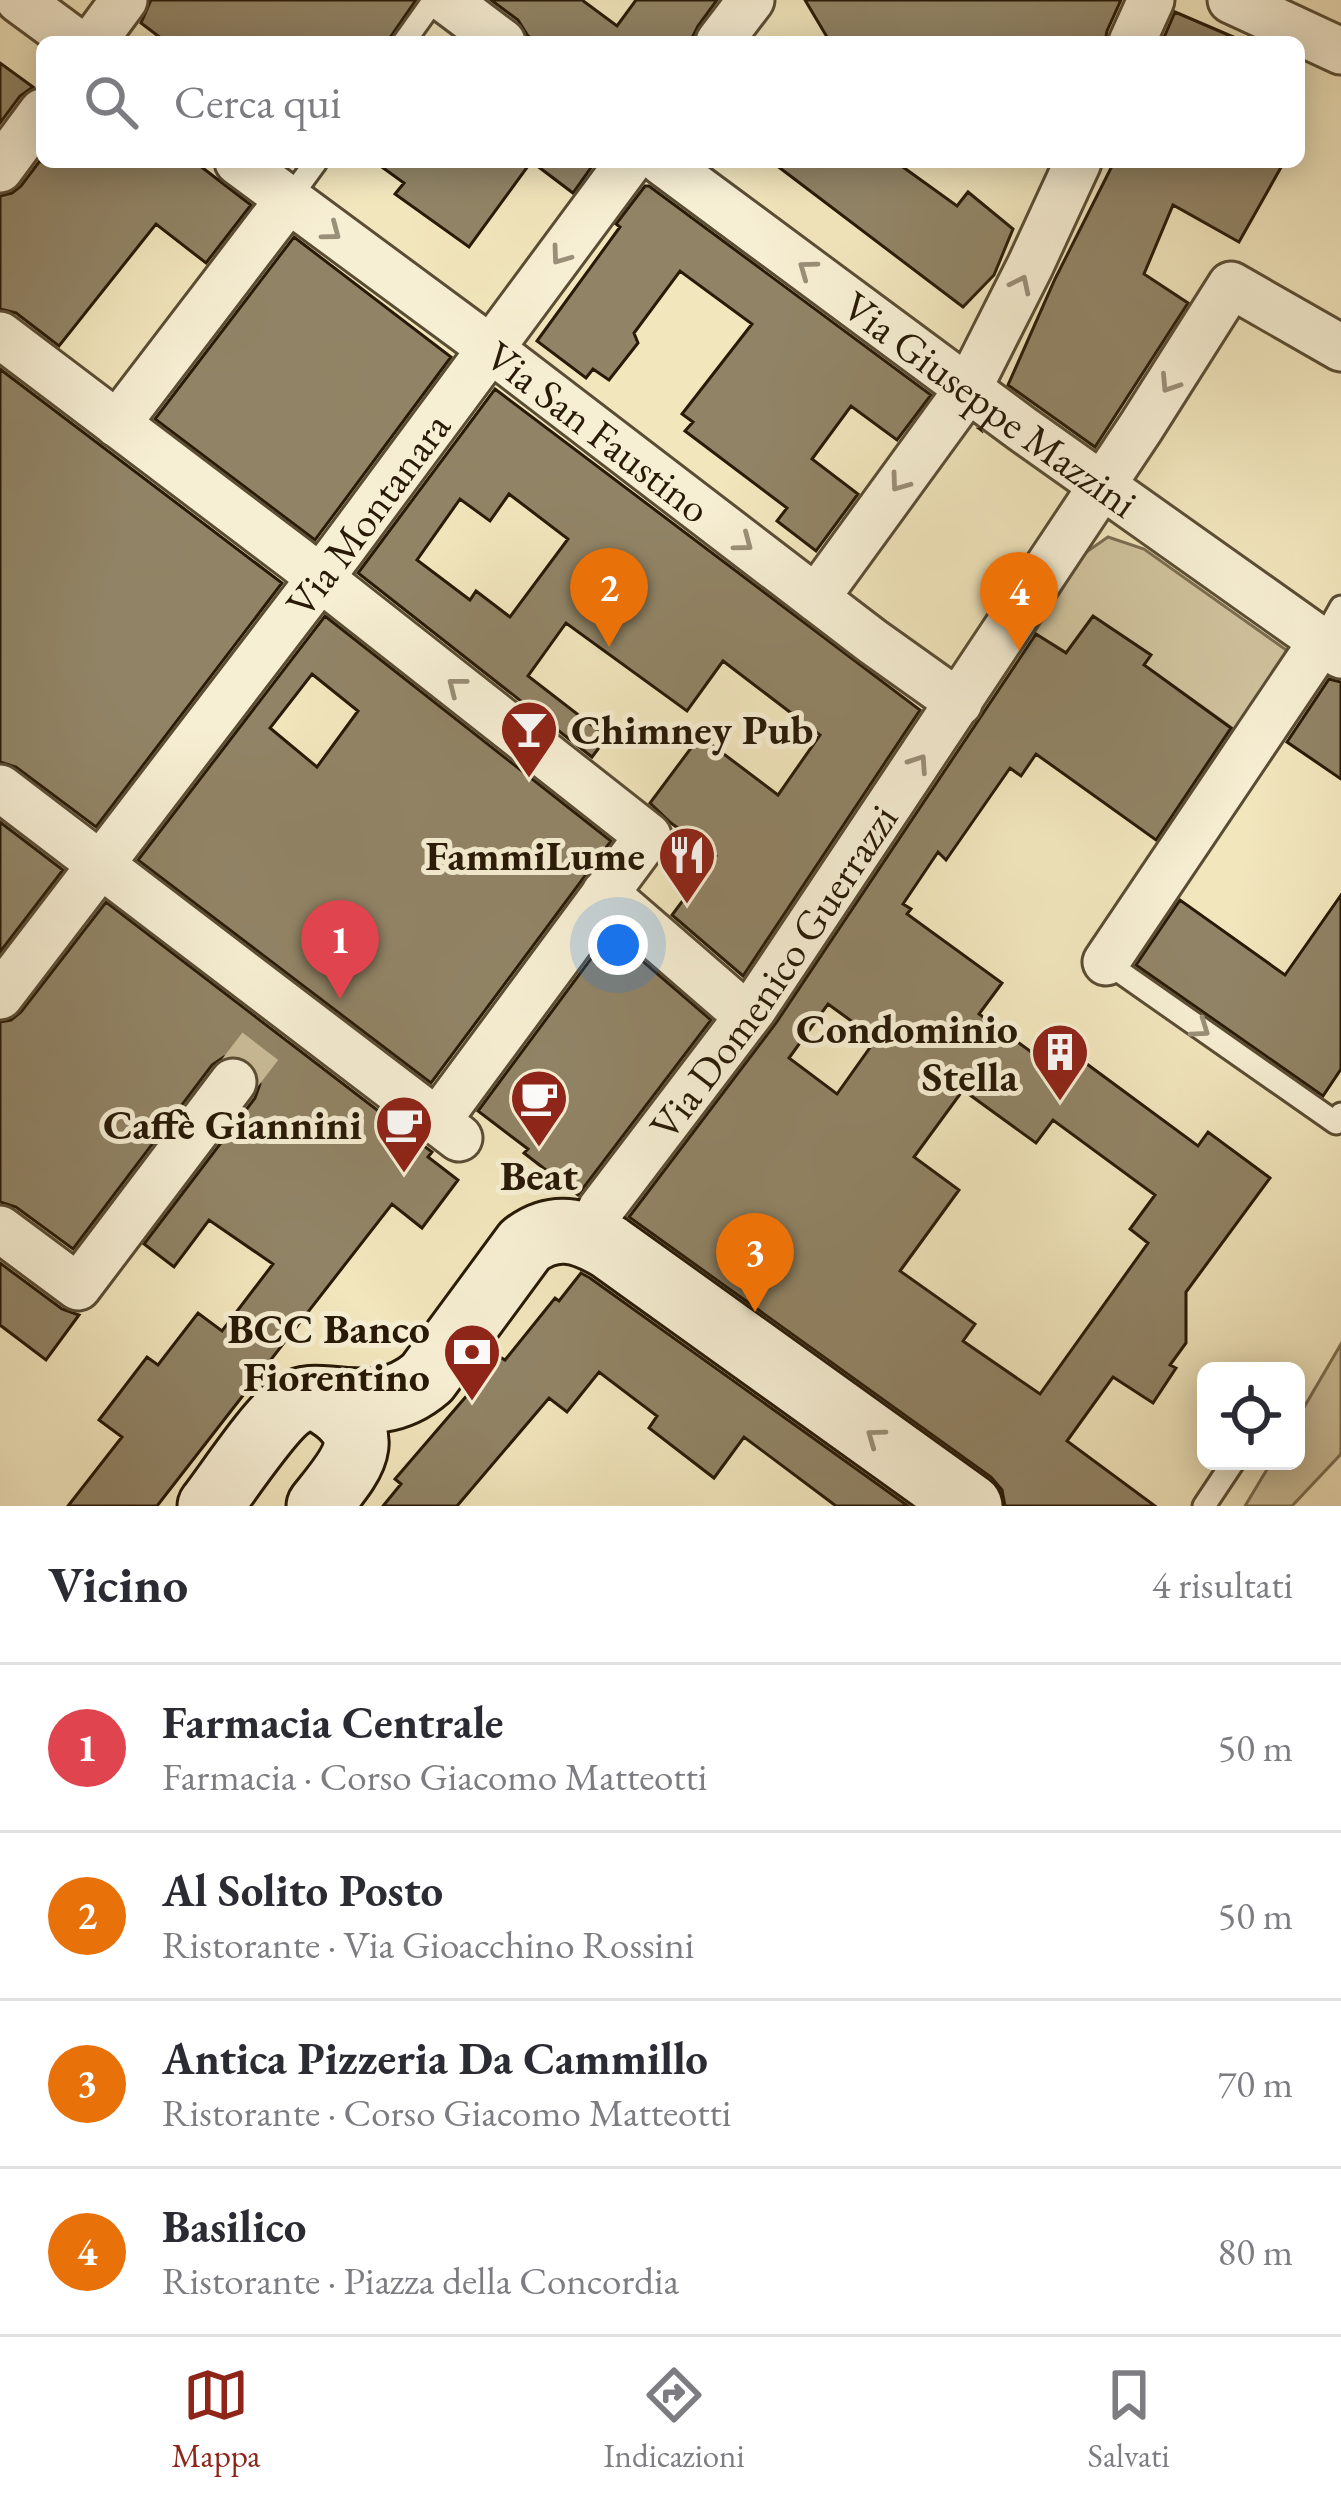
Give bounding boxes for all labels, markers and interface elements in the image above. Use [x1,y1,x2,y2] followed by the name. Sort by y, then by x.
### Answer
[36,36,1305,168] search box
[78,69,144,135] icon: search
[174,73,341,131] text: Cerca qui
[319,217,340,239] one-way arrow
[553,243,575,264] one-way arrow
[798,261,820,283] one-way arrow
[1007,275,1030,297] one-way arrow
[832,279,1148,530] street label: Via Giuseppe Mazzini
[475,328,722,535] street label: Via San Faustino
[1162,371,1184,393] one-way arrow
[273,401,463,628] street label: Via Montanara
[892,470,914,491] one-way arrow
[731,528,752,550] one-way arrow
[570,548,648,647] pin: 2
[980,552,1058,651] pin: 4
[448,679,470,701] one-way arrow
[498,698,560,780] bar icon: Chimney Pub
[571,702,813,757] place label: Chimney Pub
[904,754,926,776] one-way arrow
[637,794,910,1151] street label: Via Domenico Guerrazzi
[656,824,718,906] restaurant icon: FammiLume
[425,828,645,883] place label: FammiLume
[301,900,379,999] pin: 1
[588,915,648,975] your location
[796,1001,1019,1104] place label: Condominio Stella
[1188,1015,1210,1037] one-way arrow
[1029,1021,1091,1103] building icon: Condominio Stella
[508,1067,570,1149] cafe icon: Beat
[373,1093,435,1175] cafe icon: Caffè Giannini
[103,1097,362,1152] place label: Caffè Giannini
[500,1148,578,1203] place label: Beat
[716,1213,794,1312] pin: 3
[228,1301,430,1404] place label: BCC Banco Fiorentino
[441,1321,503,1403] bank icon: BCC Banco Fiorentino
[1197,1362,1305,1470] map controls
[1197,1362,1305,1470] button: locate
[866,1429,888,1451] one-way arrow
[48,1551,188,1617] text: Vicino
[1152,1559,1293,1610] text: 4 risultati
[162,1693,504,1751] text: Farmacia Centrale
[77,1722,97,1773] text: 1
[1217,1722,1293,1773] text: 50 m
[162,1751,707,1802] text: Farmacia · Corso Giacomo Matteotti
[162,1861,443,1919] text: Al Solito Posto
[77,1890,97,1941] text: 2
[1217,1890,1293,1941] text: 50 m
[162,1919,694,1970] text: Ristorante · Via Gioacchino Rossini
[162,2029,708,2087] text: Antica Pizzeria Da Cammillo
[77,2058,97,2109] text: 3
[1217,2058,1293,2109] text: 70 m
[162,2087,731,2138] text: Ristorante · Corso Giacomo Matteotti
[162,2197,306,2255] text: Basilico
[77,2226,97,2277] text: 4
[1217,2226,1293,2277] text: 80 m
[162,2255,679,2306] text: Ristorante · Piazza della Concordia
[171,2362,260,2477] tab: Mappa
[603,2362,745,2477] tab: Indicazioni
[1088,2362,1170,2477] tab: Salvati

